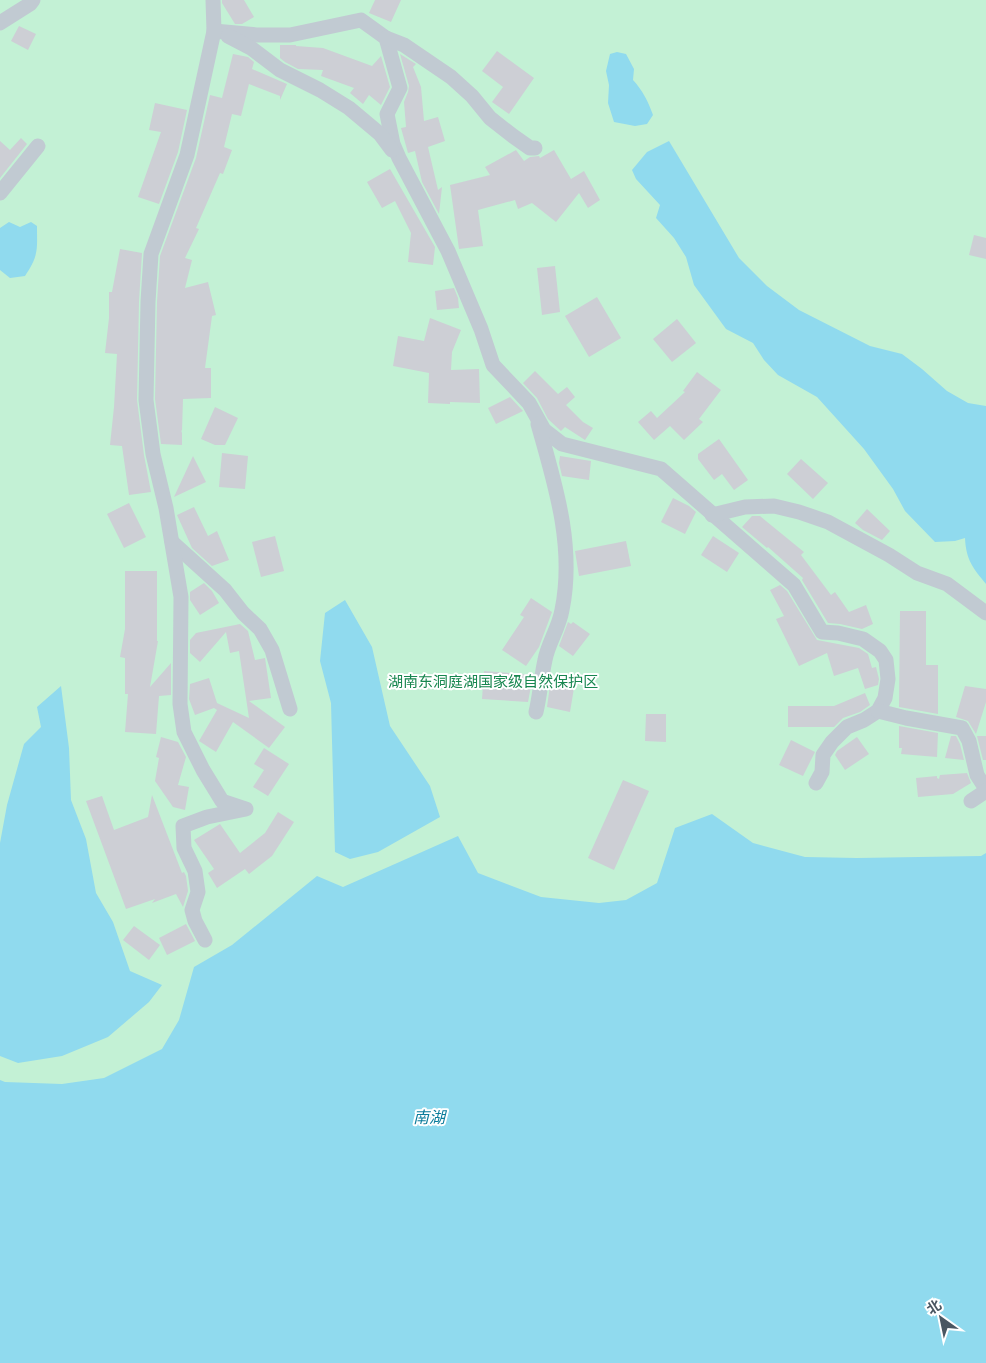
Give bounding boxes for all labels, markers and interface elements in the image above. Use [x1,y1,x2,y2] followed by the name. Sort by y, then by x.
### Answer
[388,672,598,692] park label: 湖南东洞庭湖国家级自然保护区
[413,1107,448,1128] water label: 南湖
[916,1293,966,1343] north arrow
[923,1296,945,1318] text: 北

